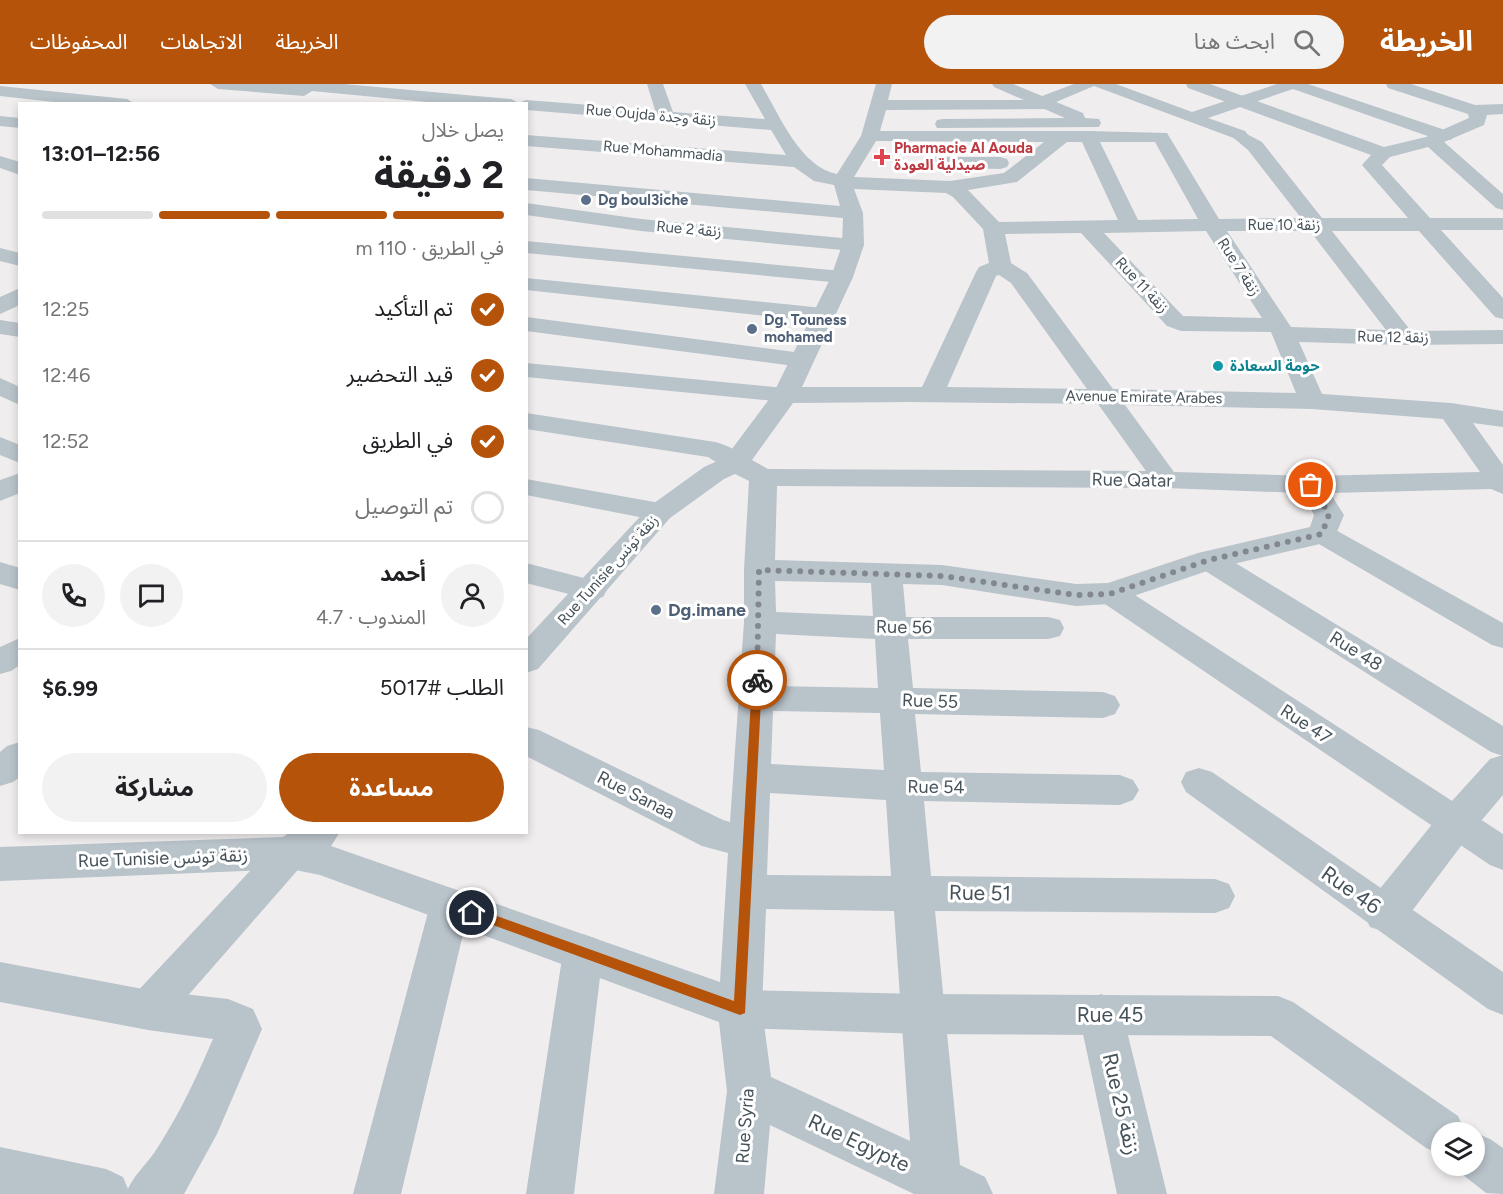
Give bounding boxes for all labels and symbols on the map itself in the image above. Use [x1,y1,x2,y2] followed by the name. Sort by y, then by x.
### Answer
[585,100,717,130] street label: Rue Oujda زنقة وجدة
[602,137,724,165] street label: Rue Mohammadia
[894,139,1033,174] place label: Pharmacie Al Aouda صيدلية العودة
[875,150,889,164] marker: Pharmacie Al Aouda صيدلية العودة
[598,191,689,209] place label: Dg boul3iche
[579,193,593,207] marker: Dg boul3iche
[1248,216,1320,234] street label: Rue 10 زنقة
[656,217,722,241] street label: Rue 2 زنقة
[1214,235,1264,299] street label: Rue 7 زنقة
[1112,253,1172,317] street label: Rue 11 زنقة
[764,311,847,346] place label: Dg. Touness mohamed
[745,322,759,336] marker: Dg. Touness mohamed
[1357,327,1429,347] street label: Rue 12 زنقة
[1230,357,1320,375] place label: حومة السعادة
[1211,359,1225,373] marker: حومة السعادة
[1066,387,1222,407] street label: Avenue Emirate Arabes
[1285,459,1336,510] pin
[1091,468,1173,492] street label: Rue Qatar
[554,511,662,629] street label: Rue Tunisie زنقة تونس
[668,599,746,621] place label: Dg.imane
[649,603,663,617] marker: Dg.imane
[876,616,932,638] street label: Rue 56
[1326,626,1386,676] street label: Rue 48
[727,650,787,710] courier
[901,689,959,713] street label: Rue 55
[1276,699,1336,749] street label: Rue 47
[593,766,679,824] street label: Rue Sanaa
[907,776,965,798] street label: Rue 54
[77,844,249,872] street label: Rue Tunisie زنقة تونس
[1317,860,1386,919] street label: Rue 46
[949,879,1011,906] street label: Rue 51
[446,887,497,938] pin
[1077,1002,1143,1027] street label: Rue 45
[1098,1050,1145,1157] street label: Rue 25 زنقة
[731,1088,759,1164] street label: Rue Syria
[804,1108,914,1177] street label: Rue Egypte

